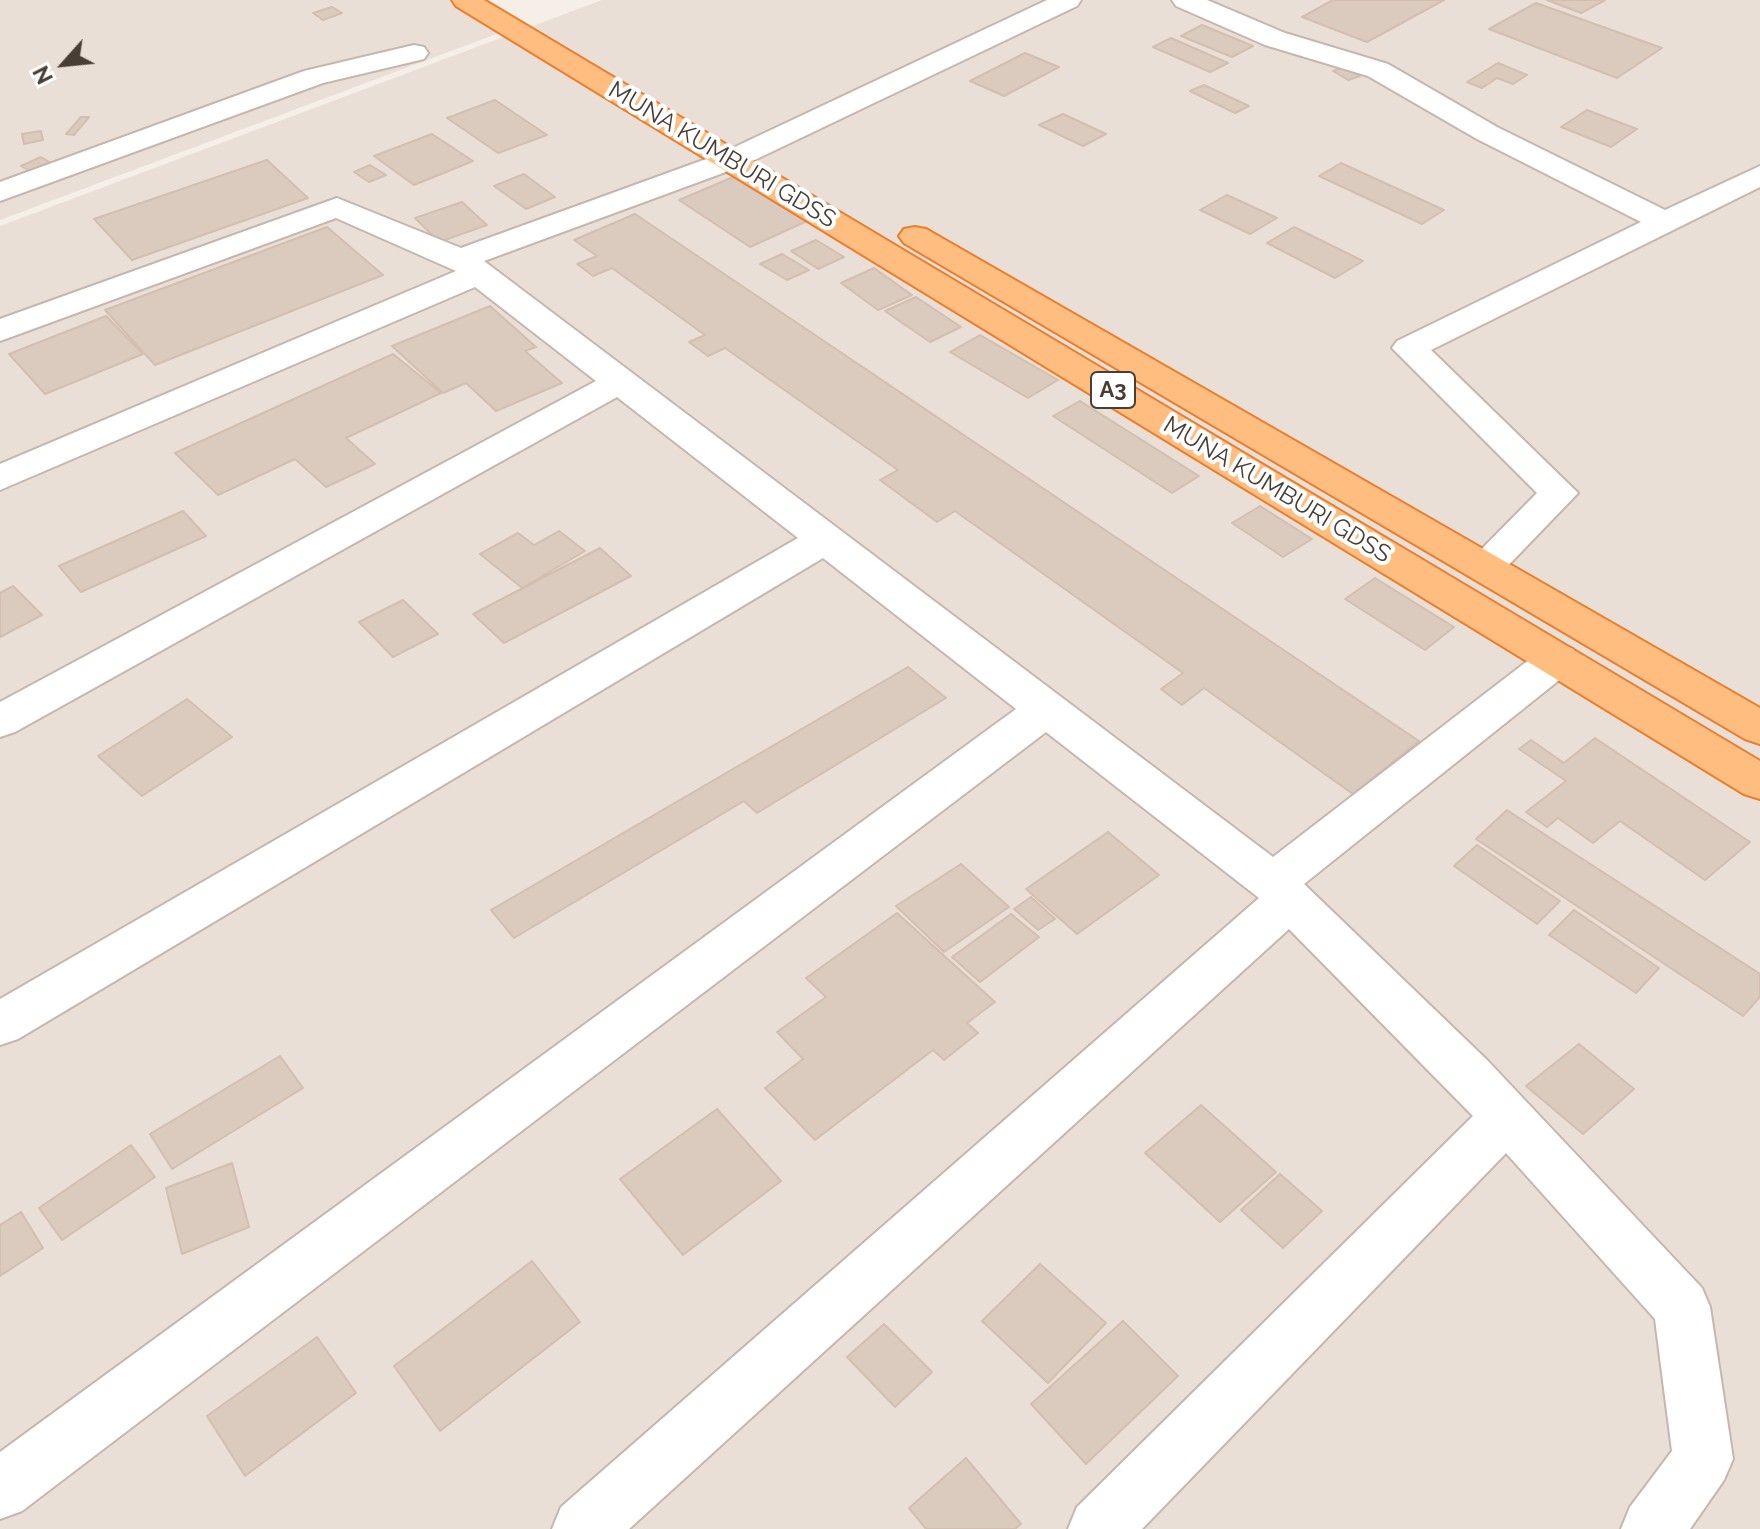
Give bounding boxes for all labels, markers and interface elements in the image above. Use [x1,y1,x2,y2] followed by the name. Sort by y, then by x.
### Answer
[24,24,104,104] north arrow
[27,62,58,88] text: N
[603,76,841,234] street label: MUNA KUMBURI GDSS
[1091,372,1135,408] road number: A3
[1158,411,1396,569] street label: MUNA KUMBURI GDSS

